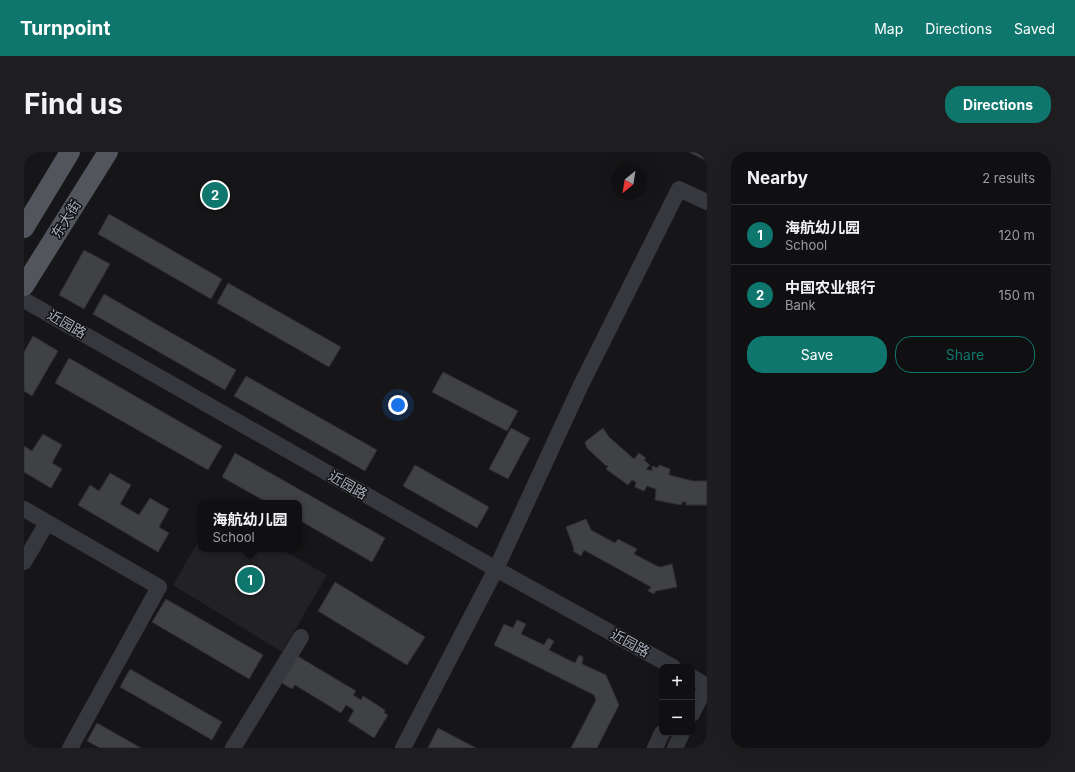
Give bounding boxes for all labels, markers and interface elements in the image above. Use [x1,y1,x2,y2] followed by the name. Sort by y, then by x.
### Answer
[20,17,110,40] text: Turnpoint
[874,20,903,37] text: Map
[925,20,992,37] text: Directions
[1014,20,1055,37] text: Saved
[945,86,1051,123] button: Directions
[24,87,123,121] text: Find us
[611,164,647,200] north arrow
[747,168,808,188] text: Nearby
[982,170,1035,186] text: 2 results
[202,180,228,210] pin: 2
[47,196,84,241] street label: 东大街
[785,218,860,237] text: 海航幼儿园
[757,227,763,243] text: 1
[999,227,1035,243] text: 120 m
[785,237,827,253] text: School
[785,278,875,297] text: 中国农业银行
[756,287,764,303] text: 2
[999,287,1035,303] text: 150 m
[785,297,816,313] text: Bank
[45,306,90,341] street label: 近园路
[747,336,887,373] button: Save
[895,336,1035,373] button: Share
[388,395,408,415] your location
[326,467,371,502] street label: 近园路
[198,500,302,552] popup
[212,510,288,529] text: 海航幼儿园
[212,529,255,545] text: School
[237,565,263,595] pin: 1
[608,625,653,660] street label: 近园路
[659,664,695,736] map controls
[659,664,695,700] button: +
[659,700,695,736] button: −

